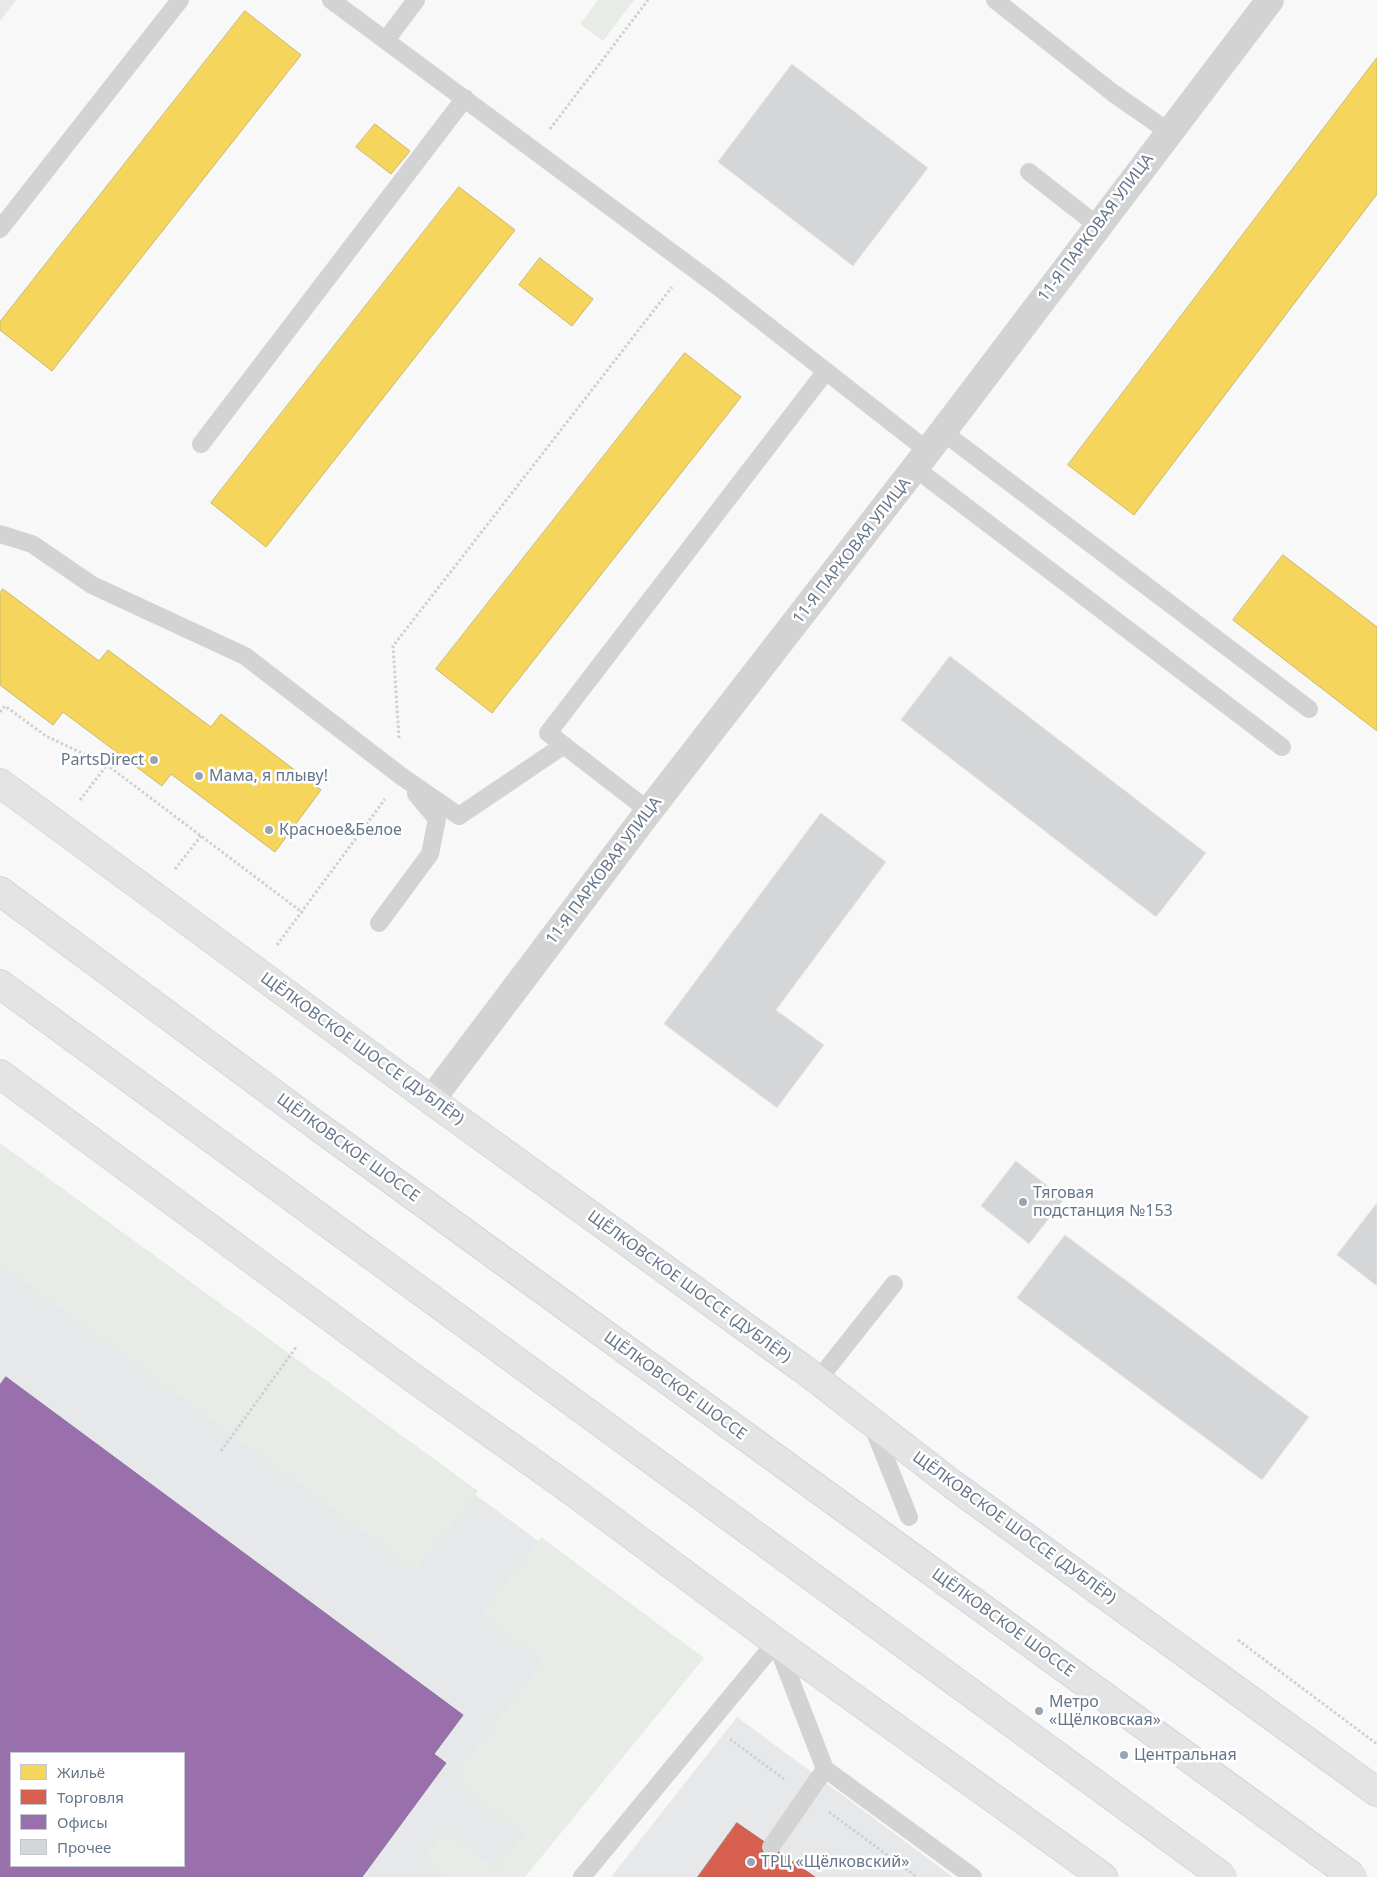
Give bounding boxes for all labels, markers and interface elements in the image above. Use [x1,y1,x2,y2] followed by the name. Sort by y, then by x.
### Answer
[1034,150,1158,306] street label: 11-Я ПАРКОВАЯ УЛИЦА
[789,474,915,628] street label: 11-Я ПАРКОВАЯ УЛИЦА
[61,750,144,770] place label: PartsDirect
[148,754,160,766] marker: PartsDirect
[209,766,328,786] place label: Мама, я плыву!
[193,770,205,782] marker: Мама, я плыву!
[542,793,666,949] street label: 11-Я ПАРКОВАЯ УЛИЦА
[279,820,402,840] place label: Красное&Белое
[263,824,275,836] marker: Красное&Белое
[257,969,467,1129] street label: ЩЁЛКОВСКОЕ ШОССЕ (ДУБЛЁР)
[273,1090,423,1206] street label: ЩЁЛКОВСКОЕ ШОССЕ
[1033,1183,1173,1221] place label: Тяговая подстанция №153
[1017,1196,1029,1208] marker: Тяговая подстанция №153
[584,1207,794,1367] street label: ЩЁЛКОВСКОЕ ШОССЕ (ДУБЛЁР)
[600,1328,750,1444] street label: ЩЁЛКОВСКОЕ ШОССЕ
[909,1448,1119,1608] street label: ЩЁЛКОВСКОЕ ШОССЕ (ДУБЛЁР)
[928,1565,1078,1681] street label: ЩЁЛКОВСКОЕ ШОССЕ
[1049,1692,1161,1730] place label: Метро «Щёлковская»
[1033,1705,1045,1717] marker: Метро «Щёлковская»
[1134,1745,1237,1765] place label: Центральная
[1118,1749,1130,1761] marker: Центральная
[10,1752,185,1867] legend
[57,1762,105,1782] text: Жильё
[57,1787,124,1807] text: Торговля
[57,1812,108,1832] text: Офисы
[57,1837,111,1857] text: Прочее
[761,1852,909,1872] place label: ТРЦ «Щёлковский»
[745,1856,757,1868] marker: ТРЦ «Щёлковский»

